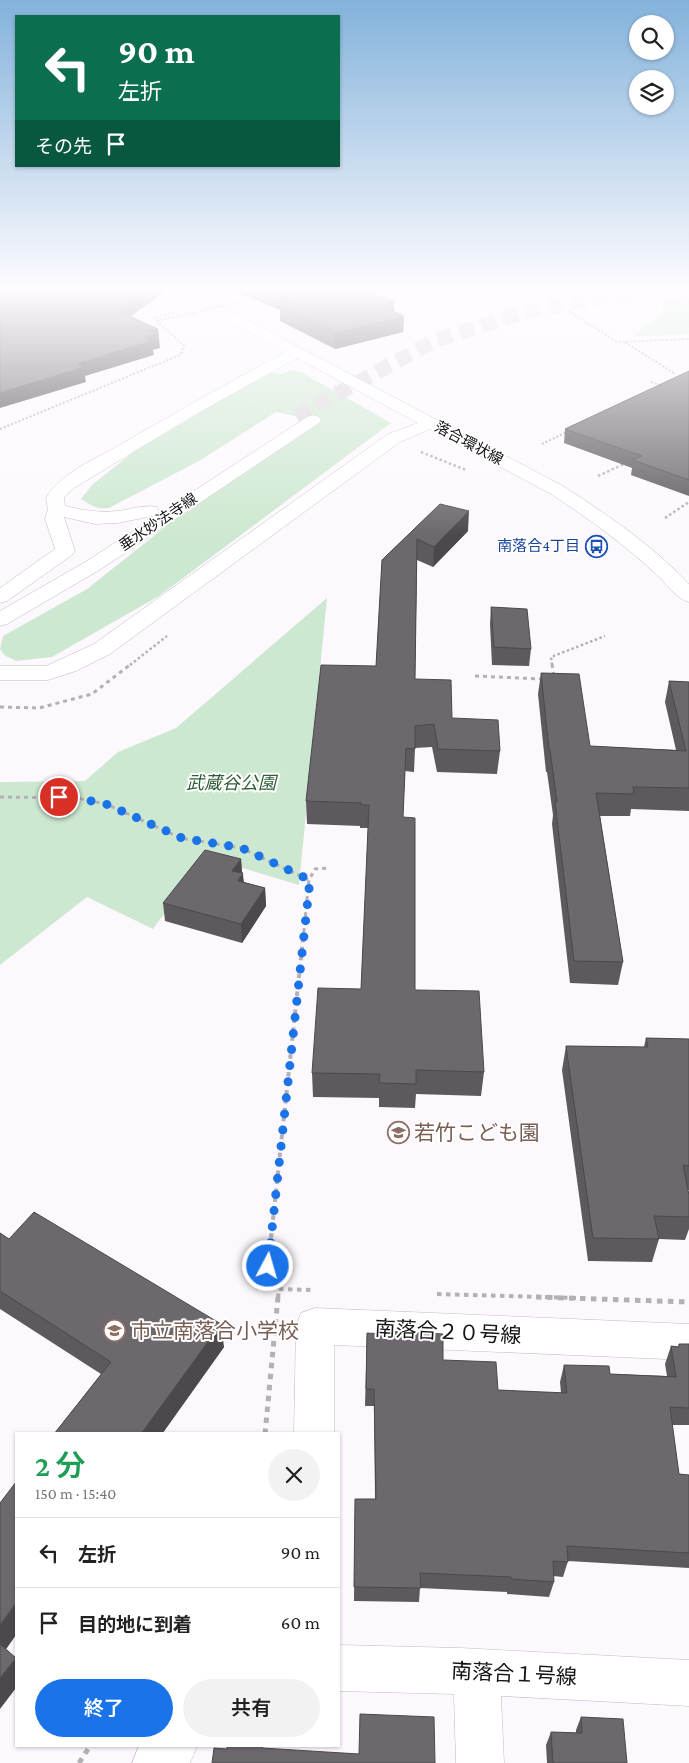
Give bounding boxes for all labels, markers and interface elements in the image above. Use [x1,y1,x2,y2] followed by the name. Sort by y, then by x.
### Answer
[629,15,674,115] map controls
[629,15,674,60] button: search
[118,32,195,71] text: 90 m
[35,35,100,100] icon: left
[629,70,674,115] button: layers
[118,79,162,104] text: 左折
[102,130,130,158] icon: arrive
[35,136,92,157] text: その先
[432,417,506,468] street label: 落合環状線
[116,490,200,554] street label: 垂水妙法寺線
[584,534,608,558] bus stop icon: 南落合4丁目
[497,538,580,554] place label: 南落合4丁目
[186,773,279,793] park label: 武蔵谷公園
[38,776,80,818] pin
[45,783,73,811] icon: arrive
[386,1121,410,1145] school or university icon: 若竹こども園
[414,1121,540,1145] place label: 若竹こども園
[241,1239,293,1291] position arrow
[374,1316,522,1348] street label: 南落合２０号線
[103,1319,127,1343] school or university icon: 市立南落合小学校
[131,1319,299,1343] place label: 市立南落合小学校
[35,1449,86,1482] text: 2 分
[268,1449,320,1501] button: close
[35,1485,116,1502] text: 150 m · 15:40
[35,1539,63,1567] icon: left
[281,1542,320,1563] text: 90 m
[78,1544,116,1565] text: 左折
[35,1609,63,1637] icon: arrive
[281,1612,320,1633] text: 60 m
[78,1614,192,1635] text: 目的地に到着
[450,1659,578,1689] street label: 南落合１号線
[35,1679,173,1737] button: 終了
[183,1679,320,1737] button: 共有

